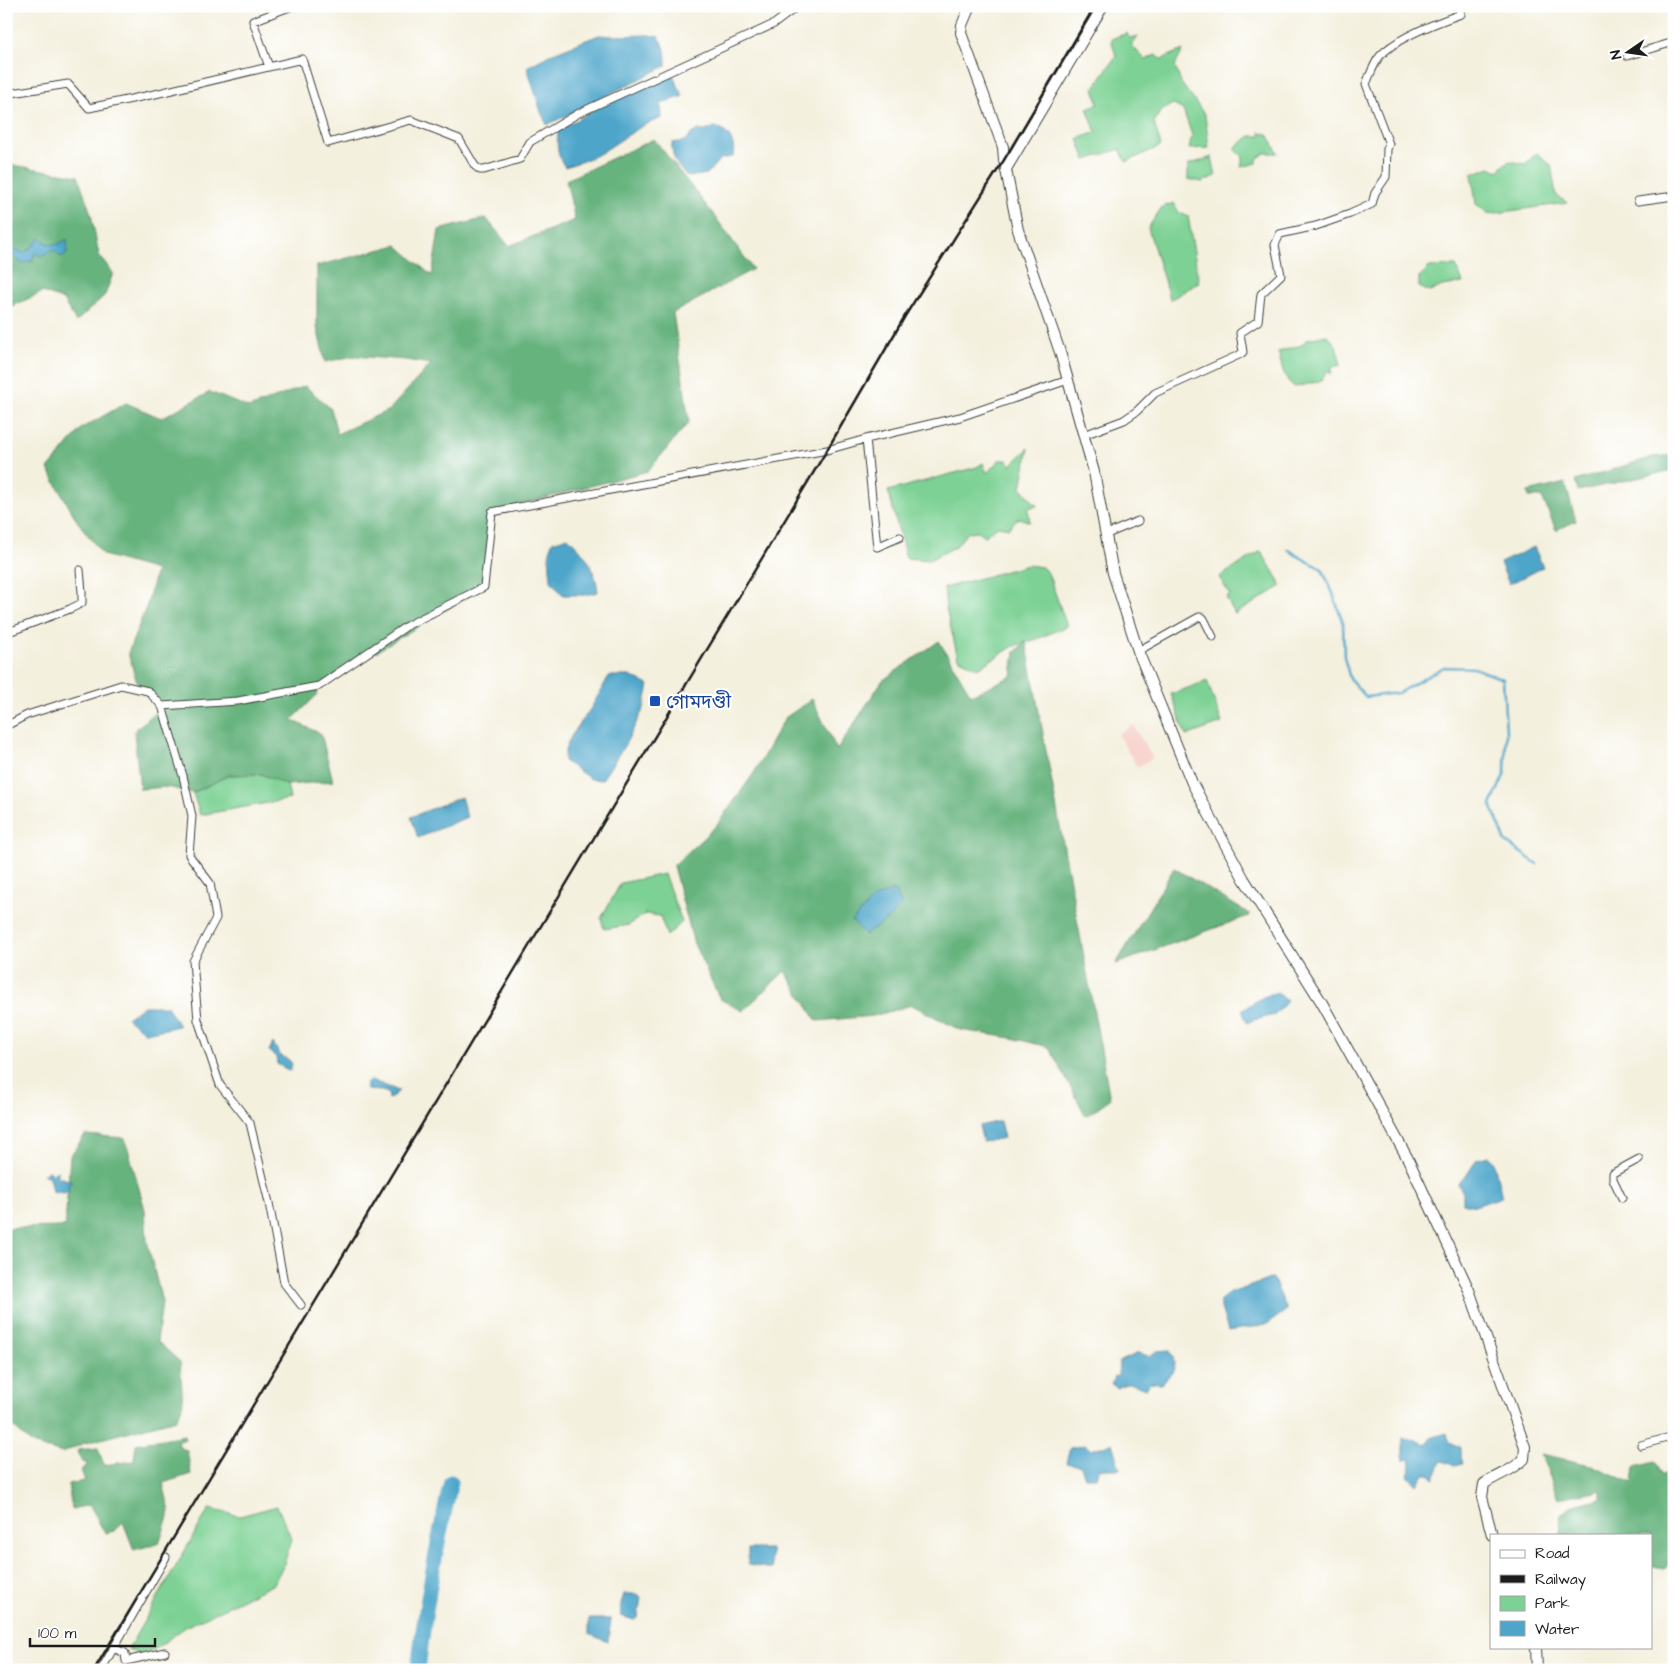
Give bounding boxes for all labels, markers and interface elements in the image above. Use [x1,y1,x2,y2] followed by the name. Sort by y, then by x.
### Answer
[1602,28,1652,78] north arrow
[1606,48,1627,61] text: N
[666,689,732,716] place label: গোমদণ্ডী
[648,694,662,708] marker: গোমদণ্ডী
[1490,1534,1652,1648] legend
[1535,1543,1570,1564] text: Road
[1535,1569,1586,1591] text: Railway
[1535,1593,1570,1614] text: Park
[30,1616,155,1648] scale bar
[1535,1619,1579,1640] text: Water
[38,1623,77,1644] text: 100 m

